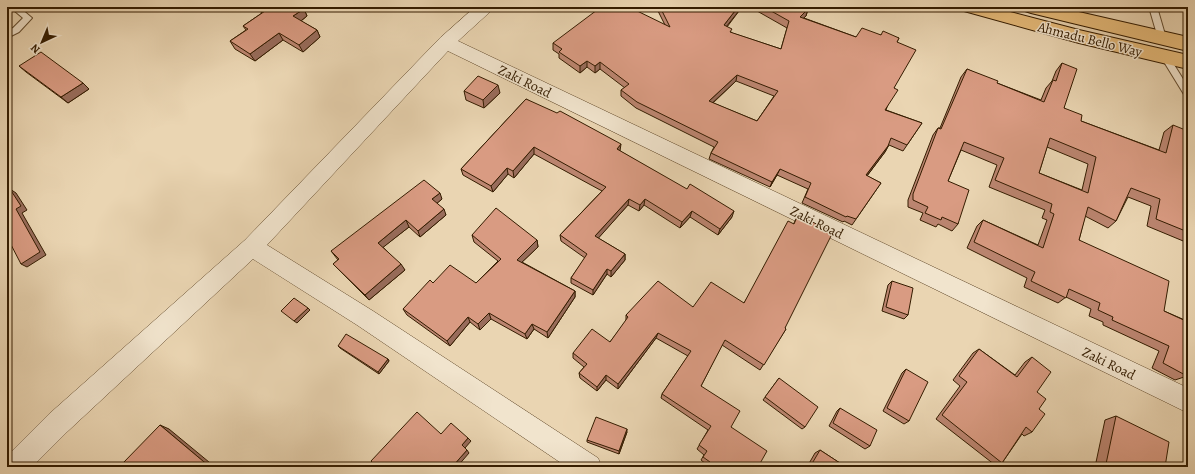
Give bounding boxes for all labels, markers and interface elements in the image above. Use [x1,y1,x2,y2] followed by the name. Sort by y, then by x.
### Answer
[1035,17,1145,62] street label: Ahmadu Bello Way
[22,22,62,62] north arrow
[27,41,43,57] text: N
[495,60,555,103] street label: Zaki Road
[787,201,847,244] street label: Zaki Road
[1079,342,1139,385] street label: Zaki Road

